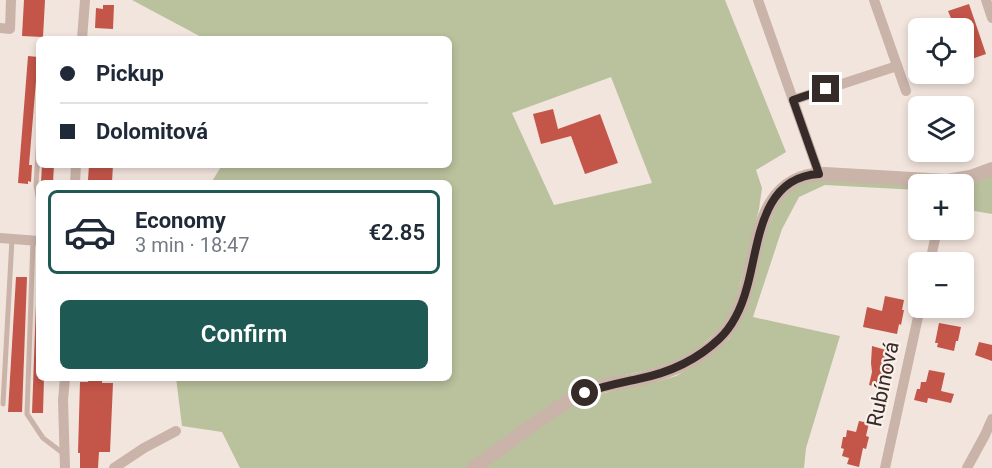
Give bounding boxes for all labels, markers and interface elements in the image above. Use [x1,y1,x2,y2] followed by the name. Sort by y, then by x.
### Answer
[908,18,974,318] map controls
[908,18,974,84] button: locate
[96,61,164,86] text: Pickup
[812,75,839,102] route end
[908,96,974,162] button: layers
[96,119,208,144] text: Dolomitová
[908,174,974,240] button: +
[63,205,117,259] icon: car
[135,208,226,233] text: Economy
[368,220,425,245] text: €2.85
[135,233,250,257] text: 3 min · 18:47
[908,252,974,318] button: −
[60,300,428,369] button: Confirm
[862,339,904,429] street label: Rubínová
[571,379,598,406] route start

